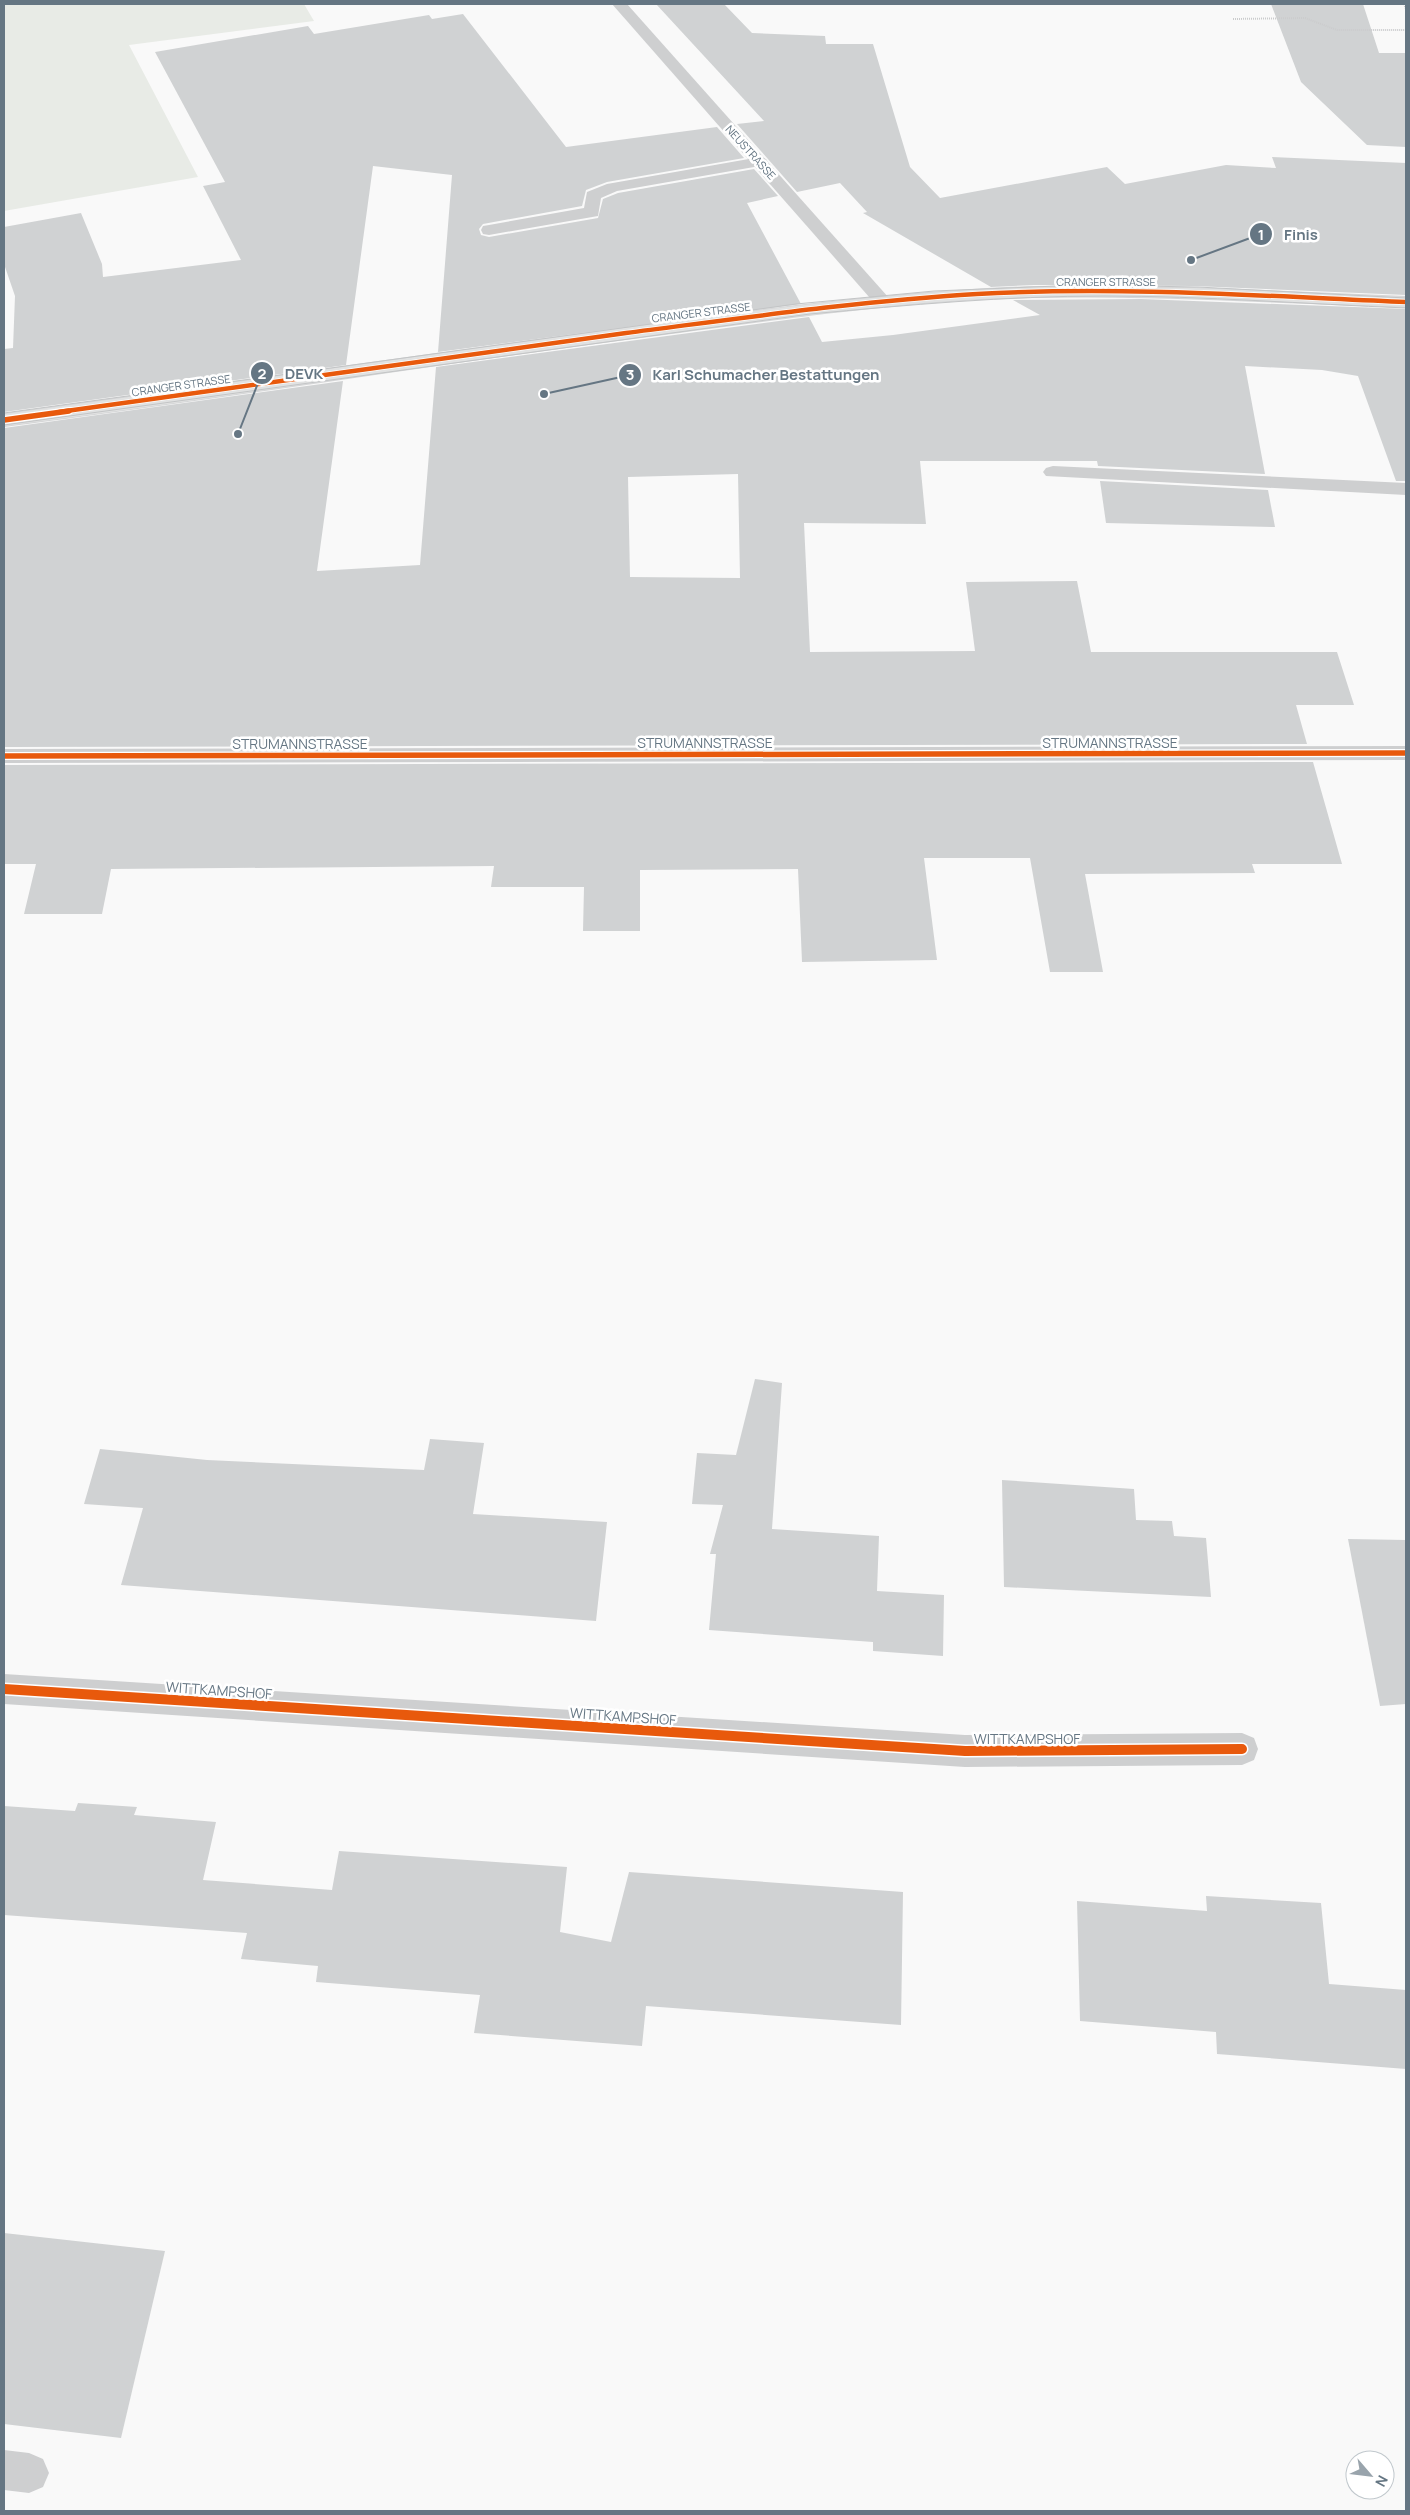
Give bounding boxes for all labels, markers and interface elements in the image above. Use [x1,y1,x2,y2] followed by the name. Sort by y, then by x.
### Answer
[723,122,779,182] street label: NEUSTRASSE
[1249,219,1327,249] callout: Finis
[1258,224,1264,245] text: 1
[1284,224,1318,245] text: Finis
[1056,274,1156,289] street label: CRANGER STRASSE
[651,298,751,326] street label: CRANGER STRASSE
[249,358,333,388] callout: DEVK
[618,360,890,390] callout: Karl Schumacher Bestattungen
[258,363,267,384] text: 2
[285,363,324,384] text: DEVK
[626,364,634,385] text: 3
[653,364,880,385] text: Karl Schumacher Bestattungen
[131,371,231,399] street label: CRANGER STRASSE
[637,733,773,752] street label: STRUMANNSTRASSE
[1042,733,1178,752] street label: STRUMANNSTRASSE
[232,734,368,753] street label: STRUMANNSTRASSE
[165,1677,273,1703] street label: WITTKAMPSHOF
[569,1703,677,1729] street label: WITTKAMPSHOF
[974,1729,1080,1748] street label: WITTKAMPSHOF
[1345,2450,1395,2500] north arrow
[1371,2472,1393,2490] text: N

